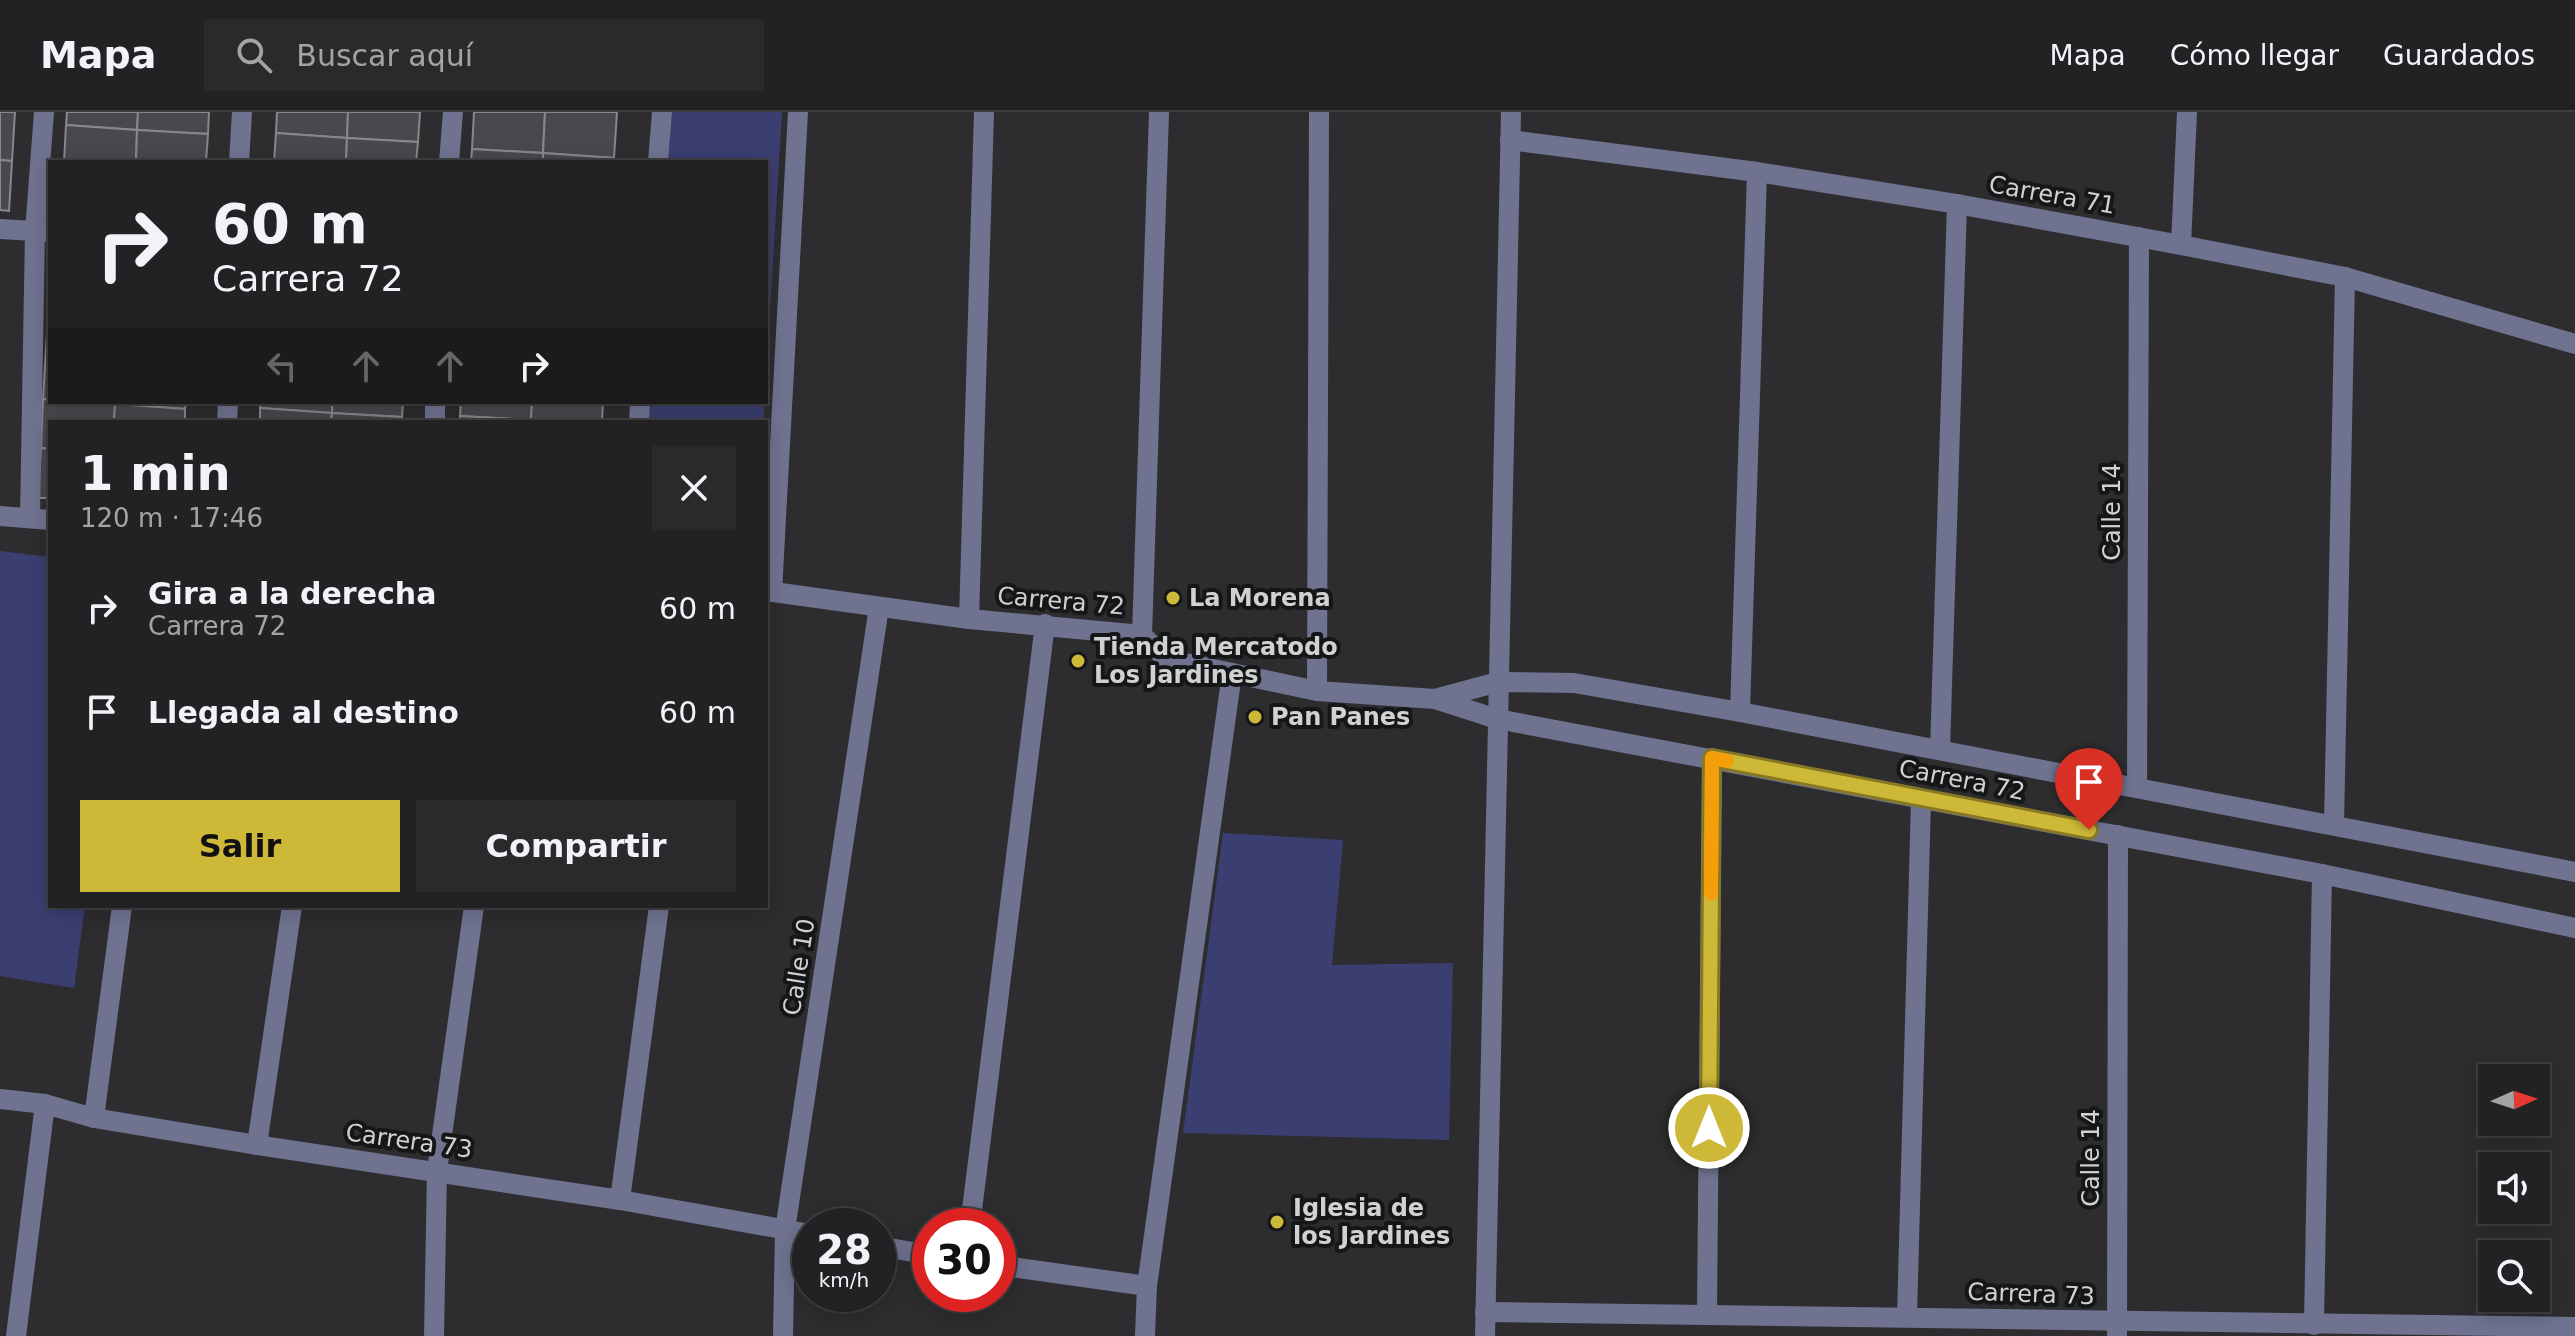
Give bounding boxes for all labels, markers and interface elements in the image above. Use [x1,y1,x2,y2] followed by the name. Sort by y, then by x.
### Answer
[204,19,764,91] search box
[40,33,156,77] text: Mapa
[232,33,276,77] icon: search
[296,38,473,73] text: Buscar aquí
[2049,39,2126,72] text: Mapa
[2170,39,2339,72] text: Cómo llegar
[2383,39,2535,72] text: Guardados
[1987,170,2117,220] street label: Carrera 71
[212,191,368,256] text: 60 m
[80,192,184,296] icon: right
[212,258,404,299] text: Carrera 72
[260,344,304,388] icon: left
[344,344,388,388] icon: ahead
[428,344,472,388] icon: ahead
[512,344,556,388] icon: right
[80,445,231,501] text: 1 min
[652,446,736,530] button: close
[2098,463,2126,561] street label: Calle 14
[80,503,263,533] text: 120 m · 17:46
[148,576,436,611] text: Gira a la derecha
[996,581,1126,621] street label: Carrera 72
[1189,584,1331,612] place label: La Morena
[80,586,124,630] icon: right
[1164,589,1182,607] marker: La Morena
[659,591,736,626] text: 60 m
[148,611,286,641] text: Carrera 72
[1094,633,1338,689] place label: Tienda Mercatodo Los Jardines
[1069,652,1087,670] marker: Tienda Mercatodo Los Jardines
[80,690,124,734] icon: arrive
[148,695,459,730] text: Llegada al destino
[659,695,736,730] text: 60 m
[1271,703,1410,731] place label: Pan Panes
[1246,708,1264,726] marker: Pan Panes
[2055,748,2123,830] pin
[1897,754,2027,806] street label: Carrera 72
[2067,760,2111,804] icon: arrive
[80,800,400,892] button: Salir
[416,800,736,892] button: Compartir
[778,917,820,1017] street label: Calle 10
[2478,1064,2550,1136] north arrow
[2478,1064,2550,1312] map controls
[1667,1086,1751,1170] position arrow
[2077,1109,2105,1207] street label: Calle 14
[344,1118,474,1164] street label: Carrera 73
[2478,1152,2550,1224] button: sound
[1293,1194,1450,1250] place label: Iglesia de los Jardines
[912,1208,1016,1312] speed limit sign: 30
[1268,1213,1286,1231] marker: Iglesia de los Jardines
[816,1227,872,1273] text: 28
[2478,1240,2550,1312] button: search
[819,1268,869,1292] text: km/h
[1967,1278,2095,1310] street label: Carrera 73

